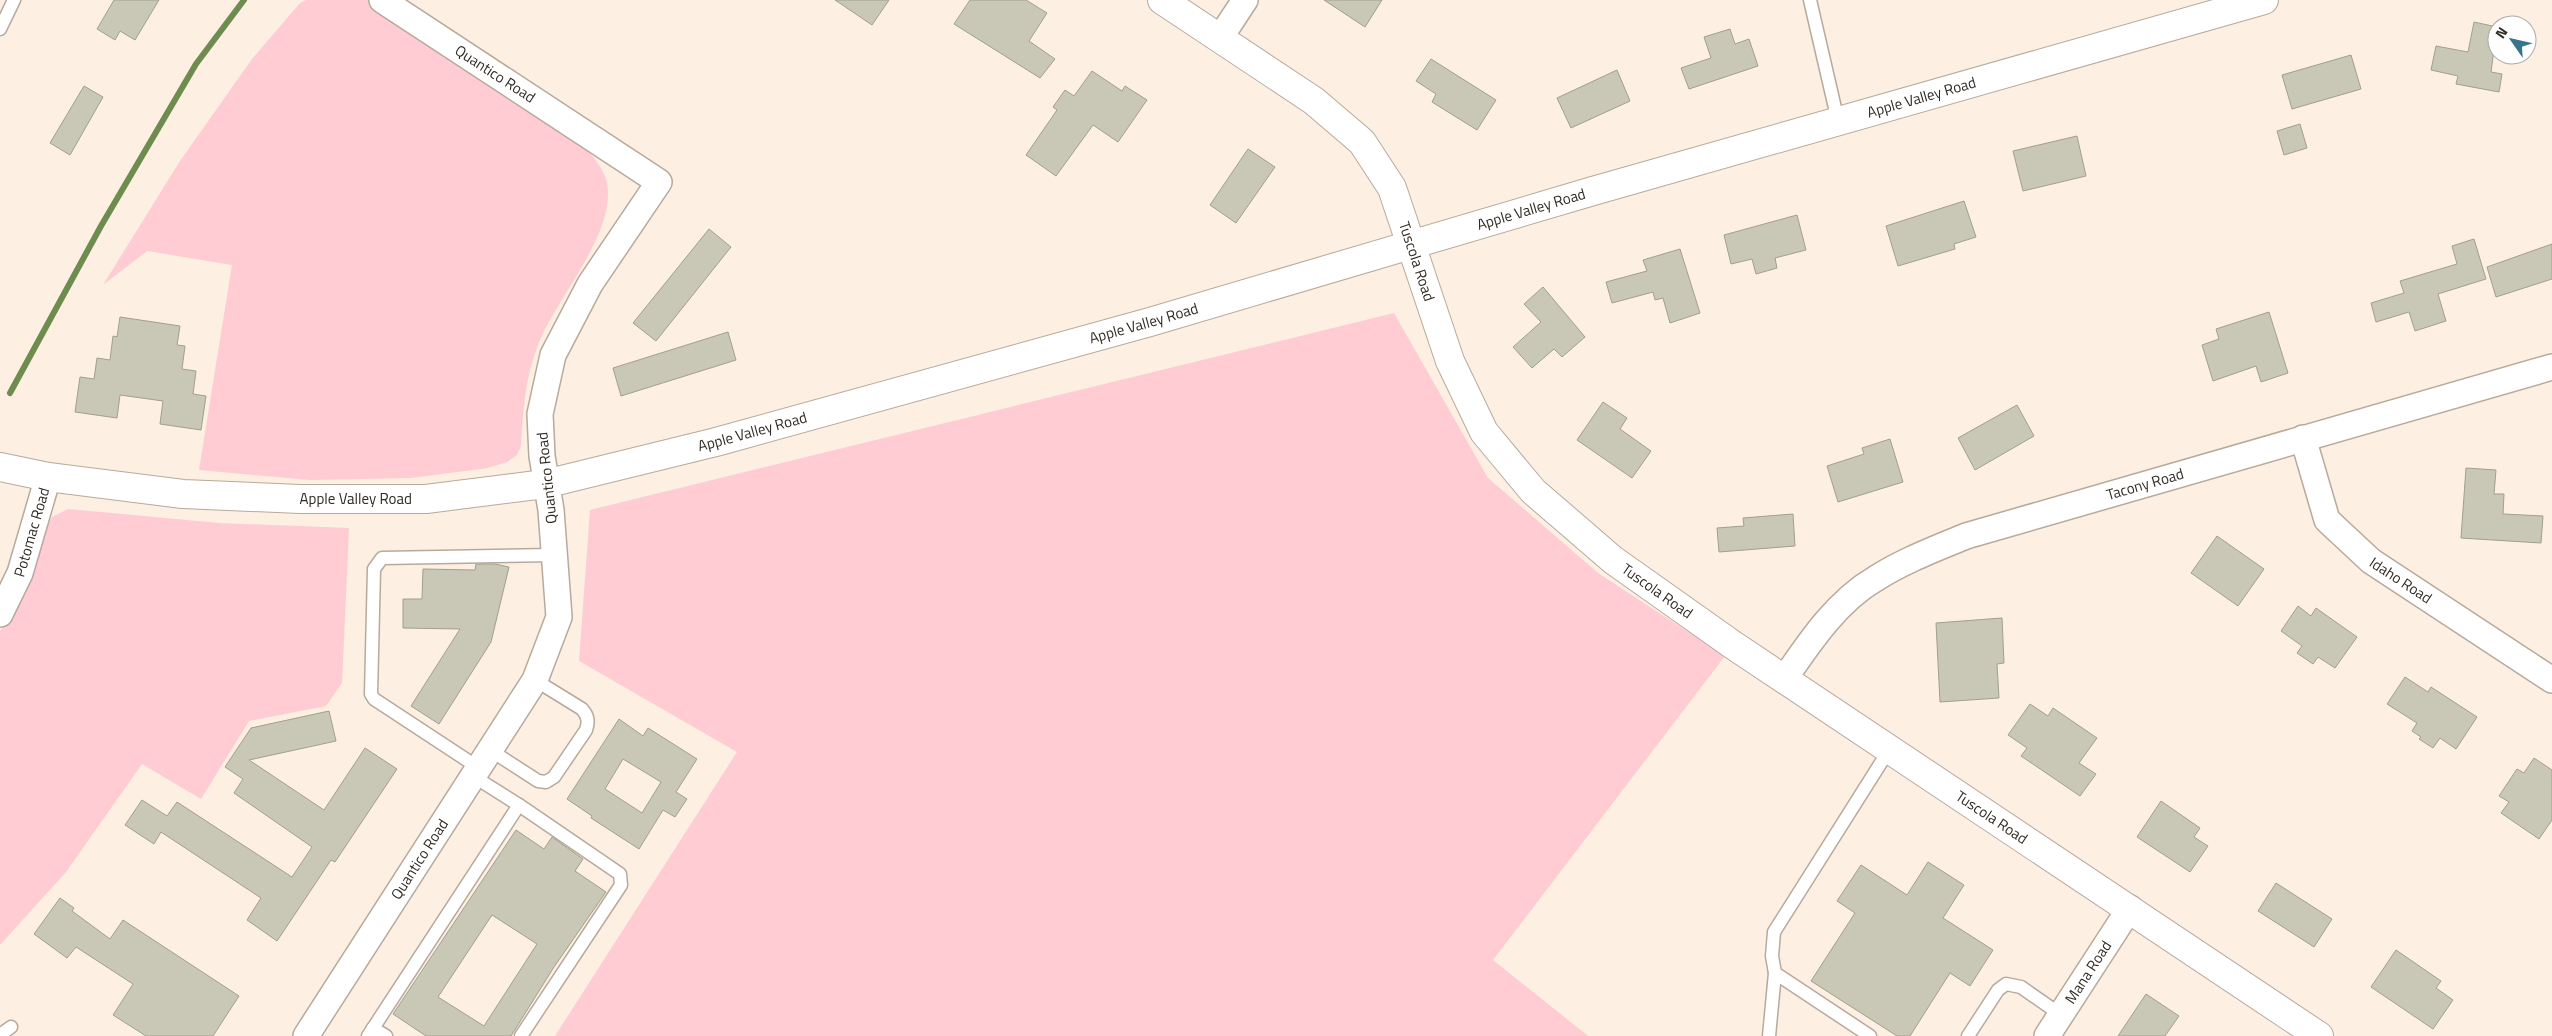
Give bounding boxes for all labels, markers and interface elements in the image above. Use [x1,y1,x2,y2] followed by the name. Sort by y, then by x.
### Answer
[2487,15,2537,65] north arrow
[2489,23,2512,42] text: N
[450,39,540,108] street label: Quantico Road
[1864,71,1979,123] street label: Apple Valley Road
[1474,182,1588,236] street label: Apple Valley Road
[1393,218,1441,304] street label: Tuscola Road
[1086,296,1201,349] street label: Apple Valley Road
[695,405,810,457] street label: Apple Valley Road
[530,431,563,525] street label: Quantico Road
[2104,462,2186,506] street label: Tacony Road
[7,485,55,580] street label: Potomac Road
[300,487,412,510] street label: Apple Valley Road
[2365,551,2437,609] street label: Idaho Road
[1617,557,1698,624] street label: Tuscola Road
[1951,785,2033,850] street label: Tuscola Road
[385,814,454,904] street label: Quantico Road
[2059,936,2117,1008] street label: Mana Road

